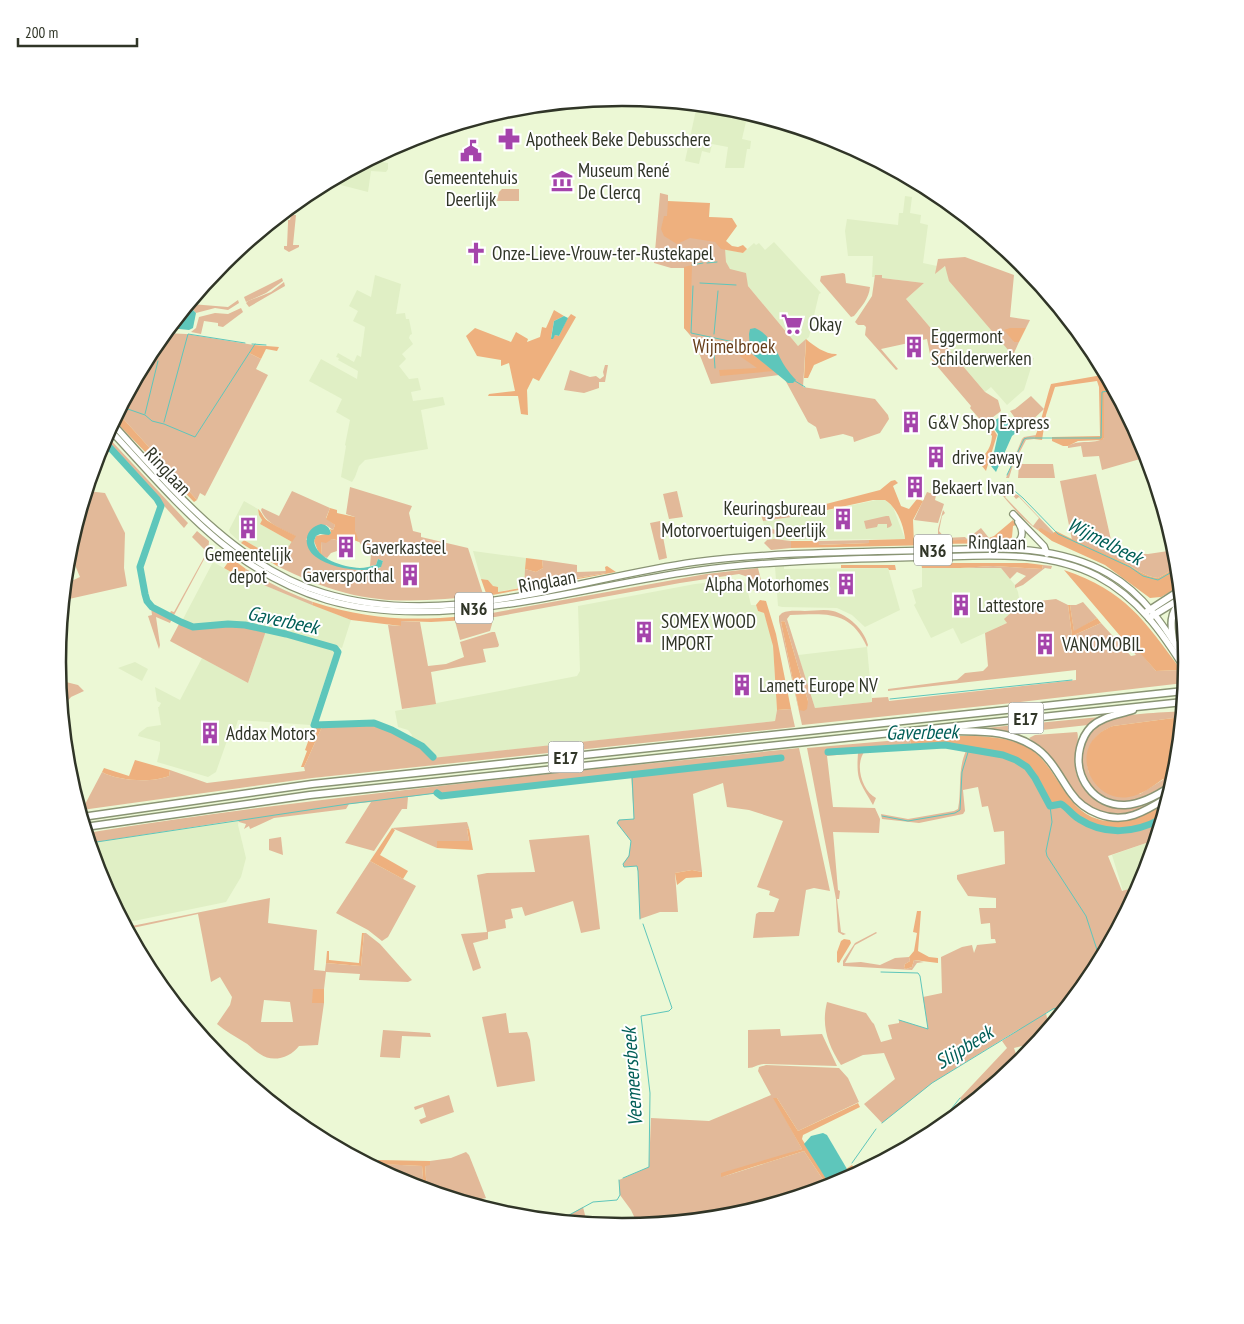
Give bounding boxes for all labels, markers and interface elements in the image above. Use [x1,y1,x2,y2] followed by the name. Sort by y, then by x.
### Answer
[18,15,136,47] scale bar
[25,23,58,42] text: 200 m
[496,126,522,152] pharmacy icon: Apotheek Beke Debusschere
[526,127,711,151] place label: Apotheek Beke Debusschere
[458,138,484,164] public building icon: Gemeentehuis Deerlijk
[578,158,670,204] place label: Museum René De Clercq
[424,165,518,211] place label: Gemeentehuis Deerlijk
[549,168,575,194] museum icon: Museum René De Clercq
[463,240,489,266] church icon: Onze-Lieve-Vrouw-ter-Rustekapel
[492,241,714,265] place label: Onze-Lieve-Vrouw-ter-Rustekapel
[779,311,805,337] supermarket icon: Okay
[809,312,842,336] place label: Okay
[931,324,1032,370] place label: Eggermont Schilderwerken
[693,334,776,358] park label: Wijmelbroek
[901,334,927,360] building icon: Eggermont Schilderwerken
[898,409,924,435] building icon: G&V Shop Express
[928,410,1049,434] place label: G&V Shop Express
[140,442,196,500] street label: Ringlaan
[923,444,949,470] building icon: drive away
[952,445,1023,469] place label: drive away
[902,474,928,500] building icon: Bekaert Ivan
[932,475,1014,499] place label: Bekaert Ivan
[661,496,827,542] place label: Keuringsbureau Motorvoertuigen Deerlijk
[830,506,856,532] building icon: Keuringsbureau Motorvoertuigen Deerlijk
[1063,511,1149,572] water label: Wijmelbeek
[235,515,261,541] building icon: Gemeentelijk depot
[968,529,1026,555] street label: Ringlaan
[333,534,359,560] building icon: Gaverkasteel
[914,534,952,566] road number: N36
[362,535,446,559] place label: Gaverkasteel
[205,542,292,588] place label: Gemeentelijk depot
[397,562,423,588] building icon: Gaversporthal
[302,563,395,587] place label: Gaversporthal
[516,564,578,598] street label: Ringlaan
[833,571,859,597] building icon: Alpha Motorhomes
[705,572,829,596] place label: Alpha Motorhomes
[455,592,493,624] road number: N36
[948,592,974,618] building icon: Lattestore
[978,593,1044,617] place label: Lattestore
[245,600,323,641] water label: Gaverbeek
[661,609,756,655] place label: SOMEX WOOD IMPORT
[631,619,657,645] building icon: SOMEX WOOD IMPORT
[1032,631,1058,657] building icon: VANOMOBIL
[1061,632,1144,656] place label: VANOMOBIL
[729,672,755,698] building icon: Lamett Europe NV
[759,673,878,697] place label: Lamett Europe NV
[1008,702,1044,734] road number: E17
[886,718,961,746] water label: Gaverbeek
[197,720,223,746] building icon: Addax Motors
[226,721,316,745] place label: Addax Motors
[548,742,584,772] road number: E17
[930,1018,1000,1075] water label: Slijpbeek
[615,1024,648,1127] water label: Veemeersbeek

